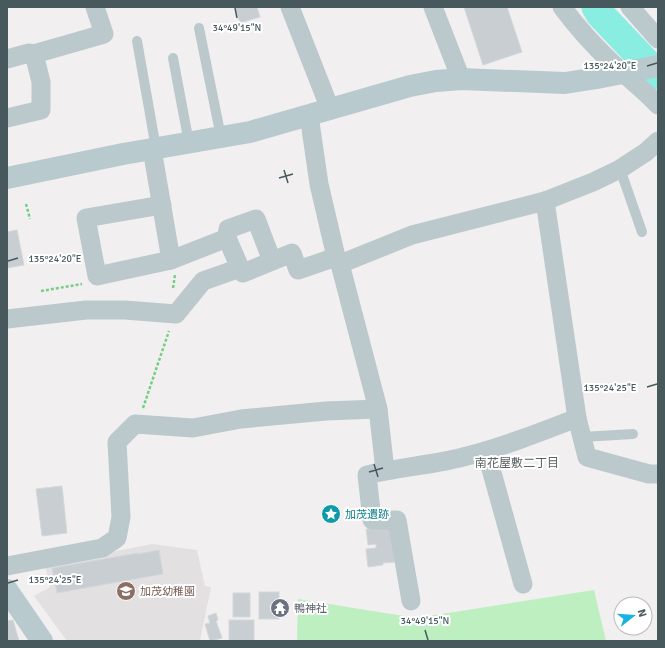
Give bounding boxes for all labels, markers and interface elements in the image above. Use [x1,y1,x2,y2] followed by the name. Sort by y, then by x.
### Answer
[213,22,261,34] text: 34°49'15"N
[583,60,637,72] text: 135°24'20"E
[28,253,82,265] text: 135°24'20"E
[583,382,637,394] text: 135°24'25"E
[475,456,559,471] district label: 南花屋敷二丁目
[320,503,342,525] place icon: 加茂遺跡
[345,508,389,521] place label: 加茂遺跡
[28,574,82,586] text: 135°24'25"E
[115,580,137,602] school or university icon: 加茂幼稚園
[140,585,195,598] place label: 加茂幼稚園
[613,596,653,636] north arrow
[269,597,291,619] temple icon: 鴨神社
[294,602,327,615] place label: 鴨神社
[635,608,649,619] text: N
[401,615,449,627] text: 34°49'15"N

